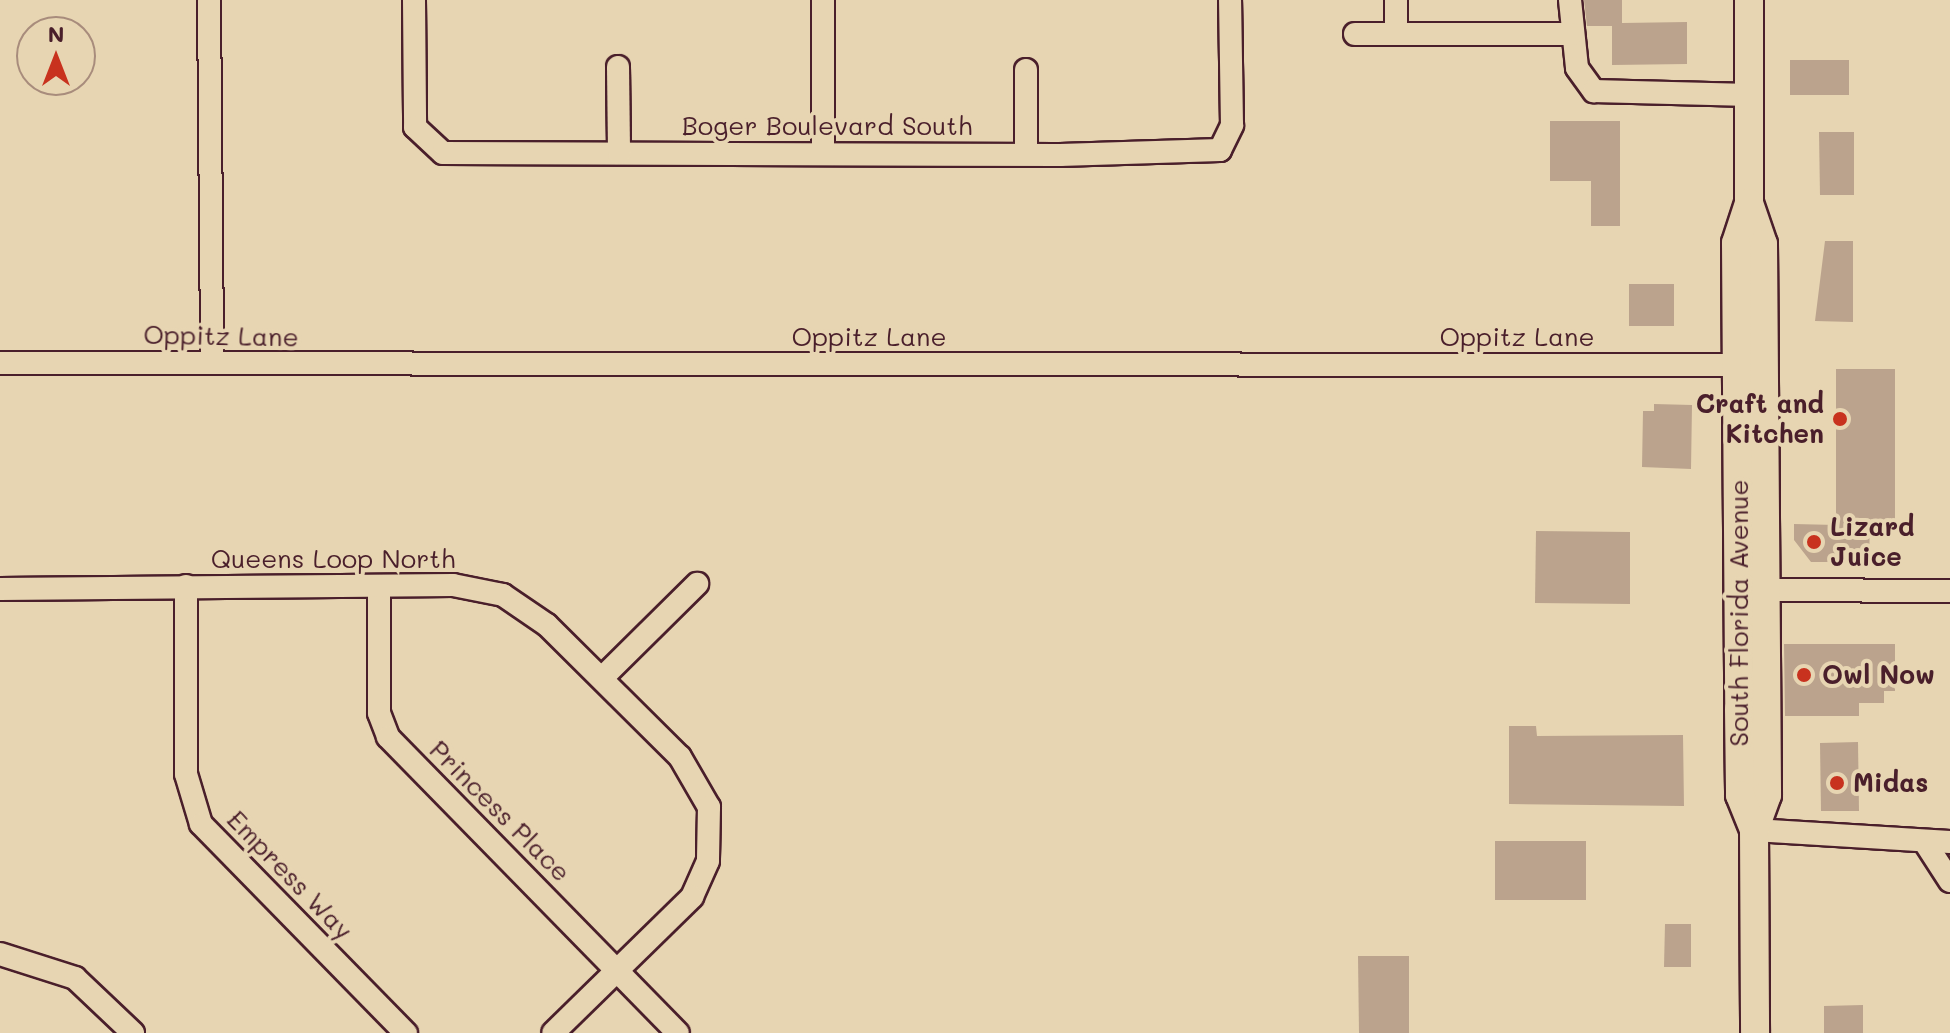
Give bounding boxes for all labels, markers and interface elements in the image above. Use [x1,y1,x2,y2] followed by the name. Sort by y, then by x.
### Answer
[16,16,96,96] north arrow
[48,19,64,48] text: N
[682,110,972,142] street label: Boger Boulevard South
[143,319,299,353] street label: Oppitz Lane
[791,321,947,353] street label: Oppitz Lane
[1439,321,1595,353] street label: Oppitz Lane
[1696,388,1824,450] place label: Craft and Kitchen
[1831,410,1849,428] marker: Craft and Kitchen
[1723,479,1755,747] street label: South Florida Avenue
[1830,511,1915,572] place label: Lizard Juice
[1805,533,1823,551] marker: Lizard Juice
[211,543,455,575] street label: Queens Loop North
[1822,659,1935,691] place label: Owl Now
[1793,664,1815,686] marker: Owl Now
[423,734,577,888] street label: Princess Place
[1853,767,1928,799] place label: Midas
[1828,774,1846,792] marker: Midas
[221,804,359,946] street label: Empress Way

